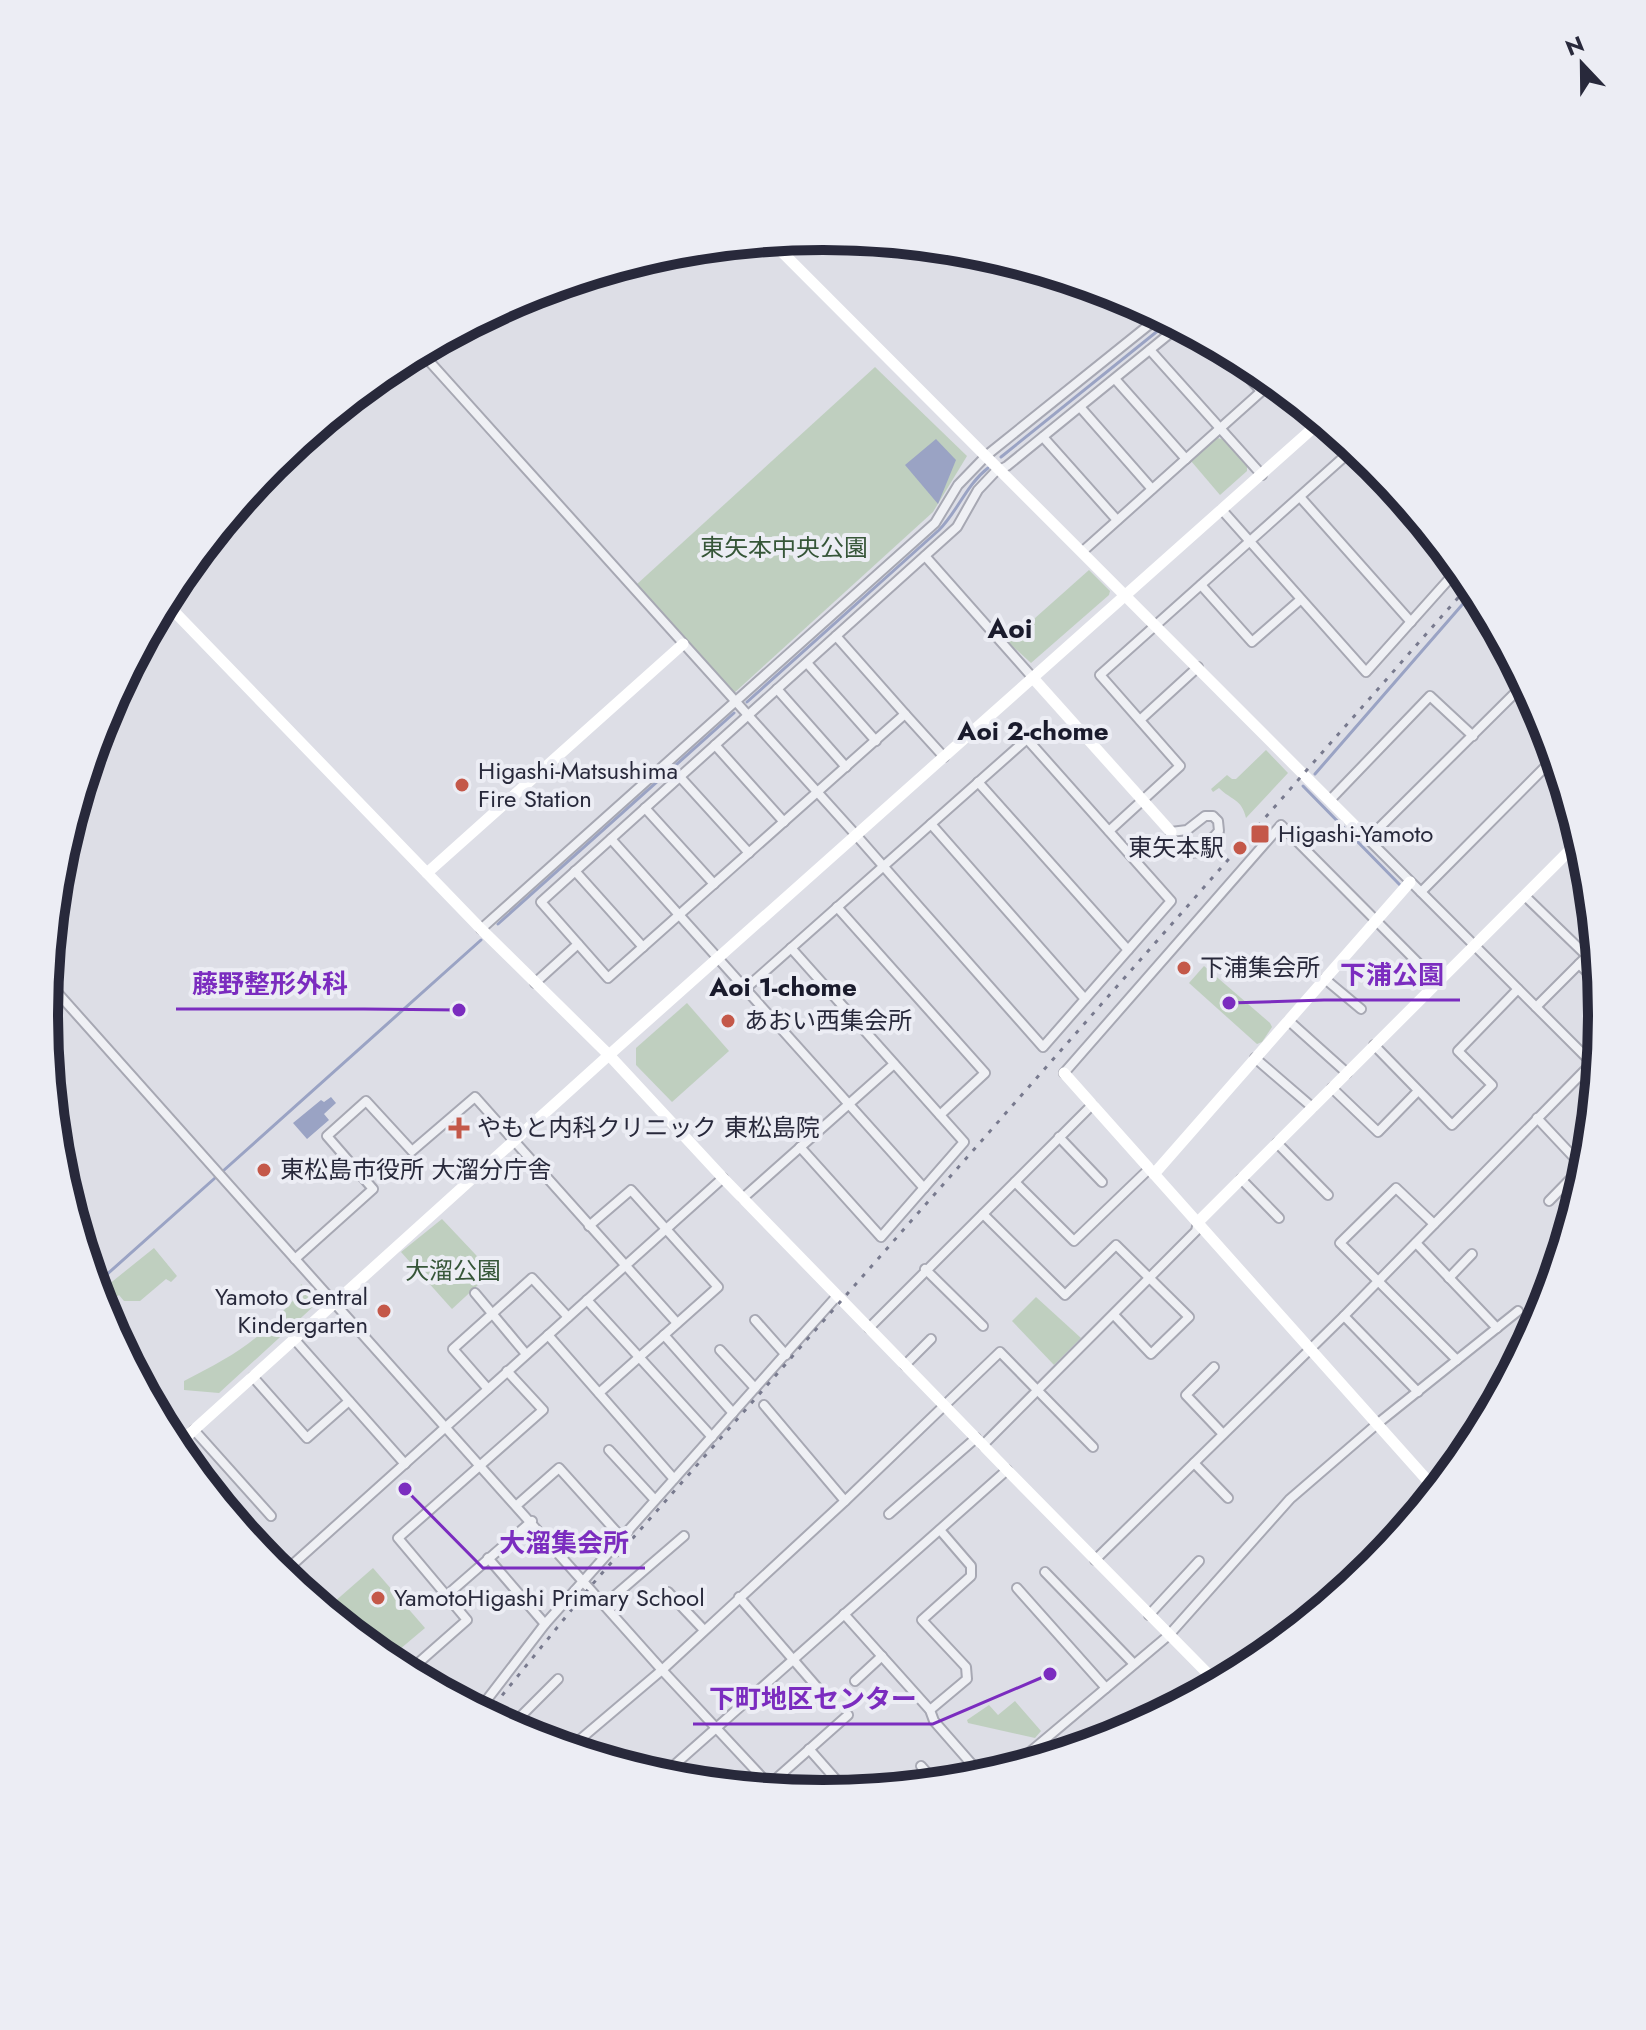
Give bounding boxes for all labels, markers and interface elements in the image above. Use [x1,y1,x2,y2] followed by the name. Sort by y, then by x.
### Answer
[1542,24,1622,104] north arrow
[1560,27,1589,64] text: N
[700,530,868,565] park label: 東矢本中央公園
[987,608,1032,649] district label: Aoi
[956,712,1109,750] district label: Aoi 2-chome
[478,753,678,816] place label: Higashi-Matsushima Fire Station
[453,776,471,794] marker: Higashi-Matsushima Fire Station
[1278,816,1433,851] place label: Higashi-Yamoto
[1249,823,1271,845] marker: Higashi-Yamoto
[1128,830,1224,865] place label: 東矢本駅
[1231,839,1249,857] marker: 東矢本駅
[1200,950,1320,985] place label: 下浦集会所
[1324,950,1460,1000] callout: 下浦公園
[1340,956,1444,994] text: 下浦公園
[176,959,364,1009] callout: 藤野整形外科
[1175,959,1193,977] marker: 下浦集会所
[192,965,348,1003] text: 藤野整形外科
[708,968,857,1006] district label: Aoi 1-chome
[744,1003,912,1038] place label: あおい西集会所
[719,1012,737,1030] marker: あおい西集会所
[477,1110,820,1145] place label: やもと内科クリニック 東松島院
[448,1117,470,1139] marker: やもと内科クリニック 東松島院
[280,1152,551,1187] place label: 東松島市役所 大溜分庁舎
[255,1161,273,1179] marker: 東松島市役所 大溜分庁舎
[405,1253,501,1288] park label: 大溜公園
[215,1279,368,1342] place label: Yamoto Central Kindergarten
[375,1302,393,1320] marker: Yamoto Central Kindergarten
[483,1518,645,1568] callout: 大溜集会所
[499,1524,629,1562] text: 大溜集会所
[394,1580,705,1615] place label: YamotoHigashi Primary School
[369,1589,387,1607] marker: YamotoHigashi Primary School
[693,1674,933,1724] callout: 下町地区センター
[709,1680,917,1718] text: 下町地区センター

